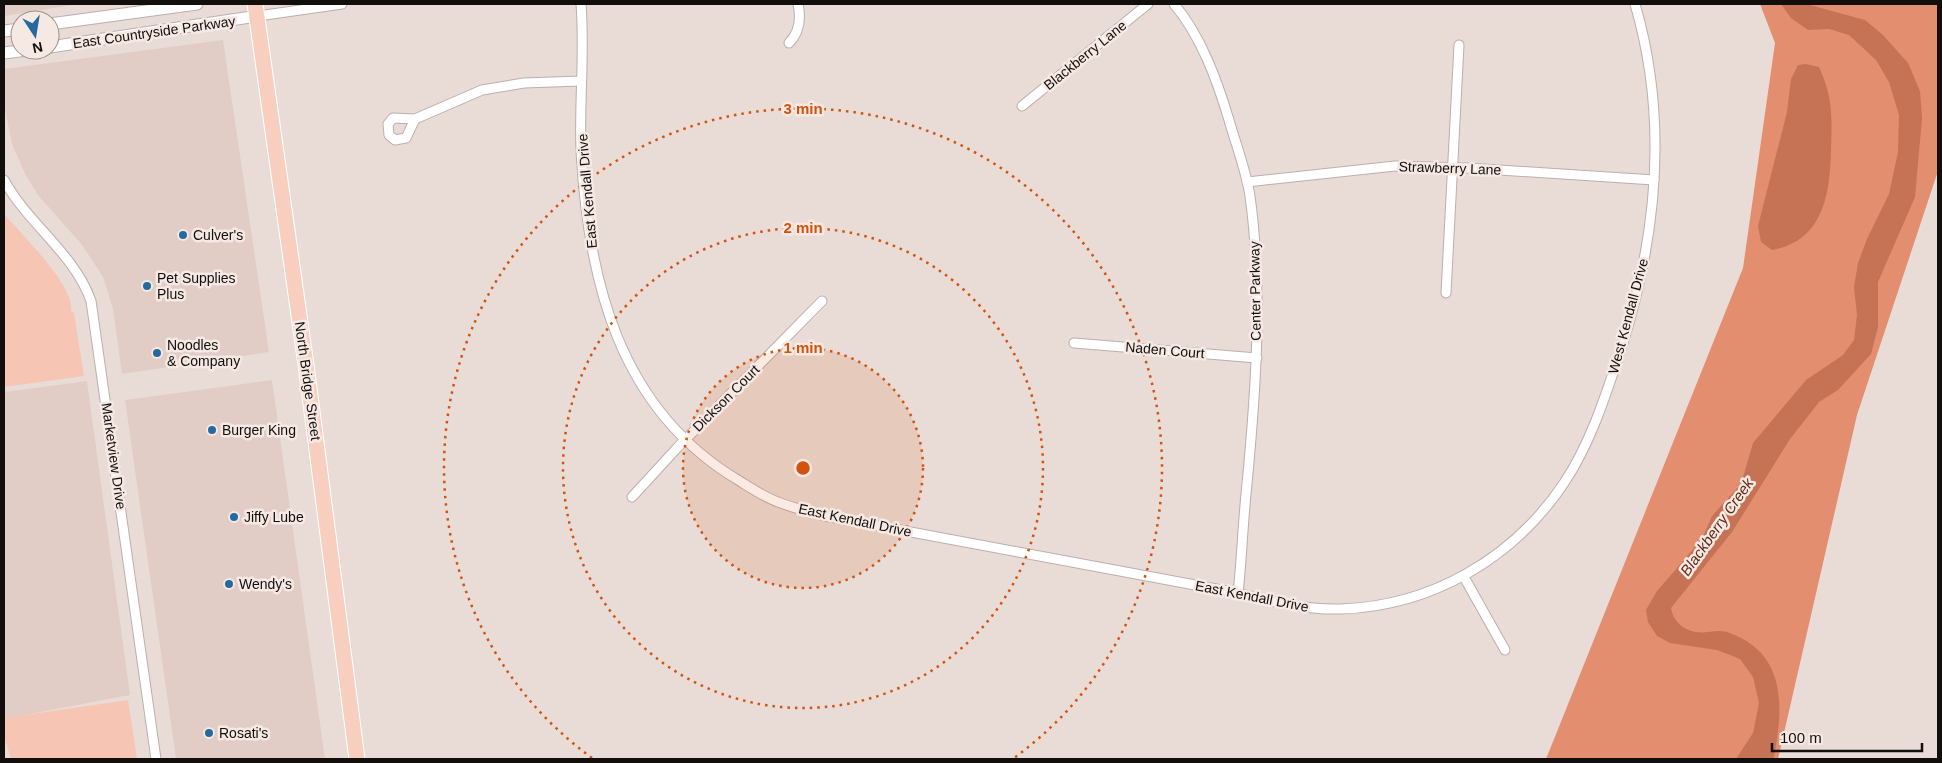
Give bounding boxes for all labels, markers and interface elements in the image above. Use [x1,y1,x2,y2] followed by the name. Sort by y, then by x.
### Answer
[10,10,60,60] north arrow
[72,13,236,51] street label: East Countryside Parkway
[1041,17,1130,93] street label: Blackberry Lane
[31,39,44,57] text: N
[783,100,823,117] text: 3 min
[574,133,600,249] street label: East Kendall Drive
[1398,158,1502,178] street label: Strawberry Lane
[783,219,823,236] text: 2 min
[193,227,243,243] place label: Culver's
[177,229,189,241] marker: Culver's
[1246,241,1264,341] street label: Center Parkway
[1605,256,1651,375] street label: West Kendall Drive
[157,270,236,302] place label: Pet Supplies Plus
[141,280,153,292] marker: Pet Supplies Plus
[292,321,324,442] street label: North Bridge Street
[167,337,240,369] place label: Noodles & Company
[783,339,823,356] text: 1 min
[1125,339,1205,361] street label: Naden Court
[151,347,163,359] marker: Noodles & Company
[689,361,763,435] street label: Dickson Court
[99,402,129,510] street label: Marketview Drive
[222,422,296,438] place label: Burger King
[206,424,218,436] marker: Burger King
[794,459,812,477] centre of rings
[1677,473,1757,579] water label: Blackberry Creek
[797,500,913,540] street label: East Kendall Drive
[244,509,304,525] place label: Jiffy Lube
[228,511,240,523] marker: Jiffy Lube
[239,576,292,592] place label: Wendy's
[1194,577,1310,615] street label: East Kendall Drive
[223,578,235,590] marker: Wendy's
[1772,720,1922,752] scale bar
[219,725,268,741] place label: Rosati's
[203,727,215,739] marker: Rosati's
[1780,729,1822,746] text: 100 m

